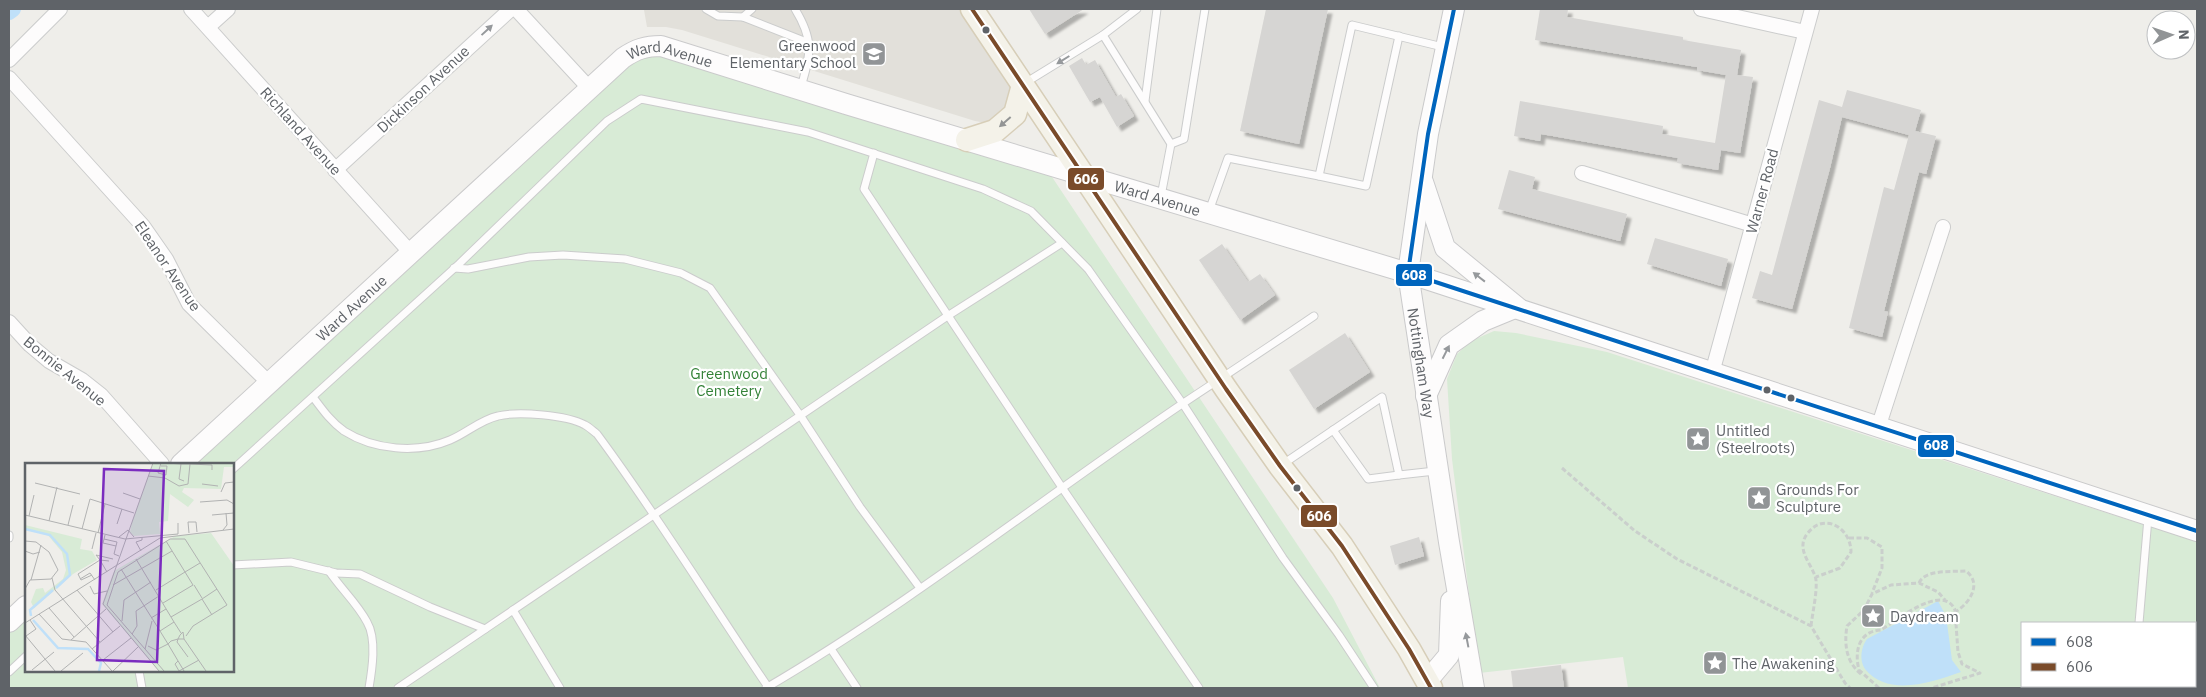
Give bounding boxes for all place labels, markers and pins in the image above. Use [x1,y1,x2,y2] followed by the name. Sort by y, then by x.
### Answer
[981,25,991,35] unlabelled marker
[729,36,856,72] place label: Greenwood Elementary School
[861,41,887,67] school or university icon: Greenwood Elementary School
[1762,385,1772,395] unlabelled marker
[1786,393,1796,403] unlabelled marker
[1716,421,1795,457] place label: Untitled (Steelroots)
[1685,426,1711,452] place icon: Untitled (Steelroots)
[1776,480,1859,516] place label: Grounds For Sculpture
[1292,483,1302,493] unlabelled marker
[1746,485,1772,511] place icon: Grounds For Sculpture
[1860,603,1886,629] place icon: Daydream
[1890,607,1959,626] place label: Daydream
[1702,650,1728,676] place icon: The Awakening
[1732,654,1834,673] place label: The Awakening

